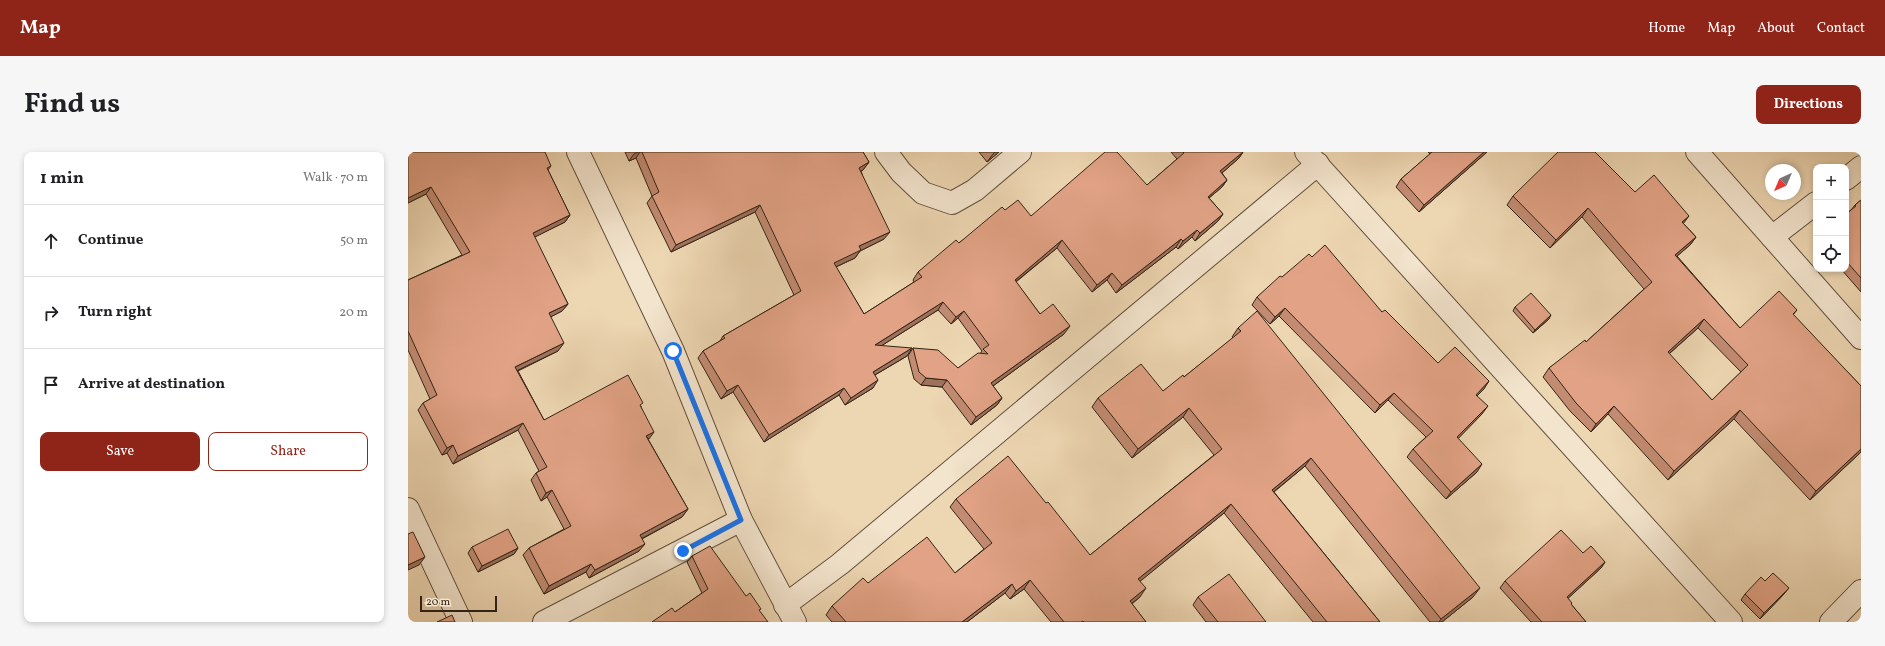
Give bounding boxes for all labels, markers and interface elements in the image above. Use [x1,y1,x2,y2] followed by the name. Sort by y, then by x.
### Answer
[20,15,61,41] text: Map
[1648,19,1685,38] text: Home
[1707,19,1735,38] text: Map
[1757,19,1795,38] text: About
[1817,19,1865,38] text: Contact
[24,85,120,124] text: Find us
[1756,85,1861,124] button: Directions
[1765,164,1801,200] north arrow
[1813,164,1849,272] map controls
[1813,164,1849,200] button: +
[40,167,84,190] text: 1 min
[303,169,368,187] text: Walk · 70 m
[1813,200,1849,236] button: −
[40,230,62,252] icon: ahead
[78,230,143,251] text: Continue
[340,232,368,250] text: 50 m
[1813,236,1849,272] button: locate
[40,302,62,324] icon: right
[78,302,152,323] text: Turn right
[339,304,368,322] text: 20 m
[664,342,682,360] route start
[40,374,62,396] icon: arrive
[78,374,225,395] text: Arrive at destination
[40,432,200,471] button: Save
[208,432,368,471] button: Share
[674,542,692,560] route end
[420,594,497,613] scale bar
[426,595,450,610] text: 20 m

